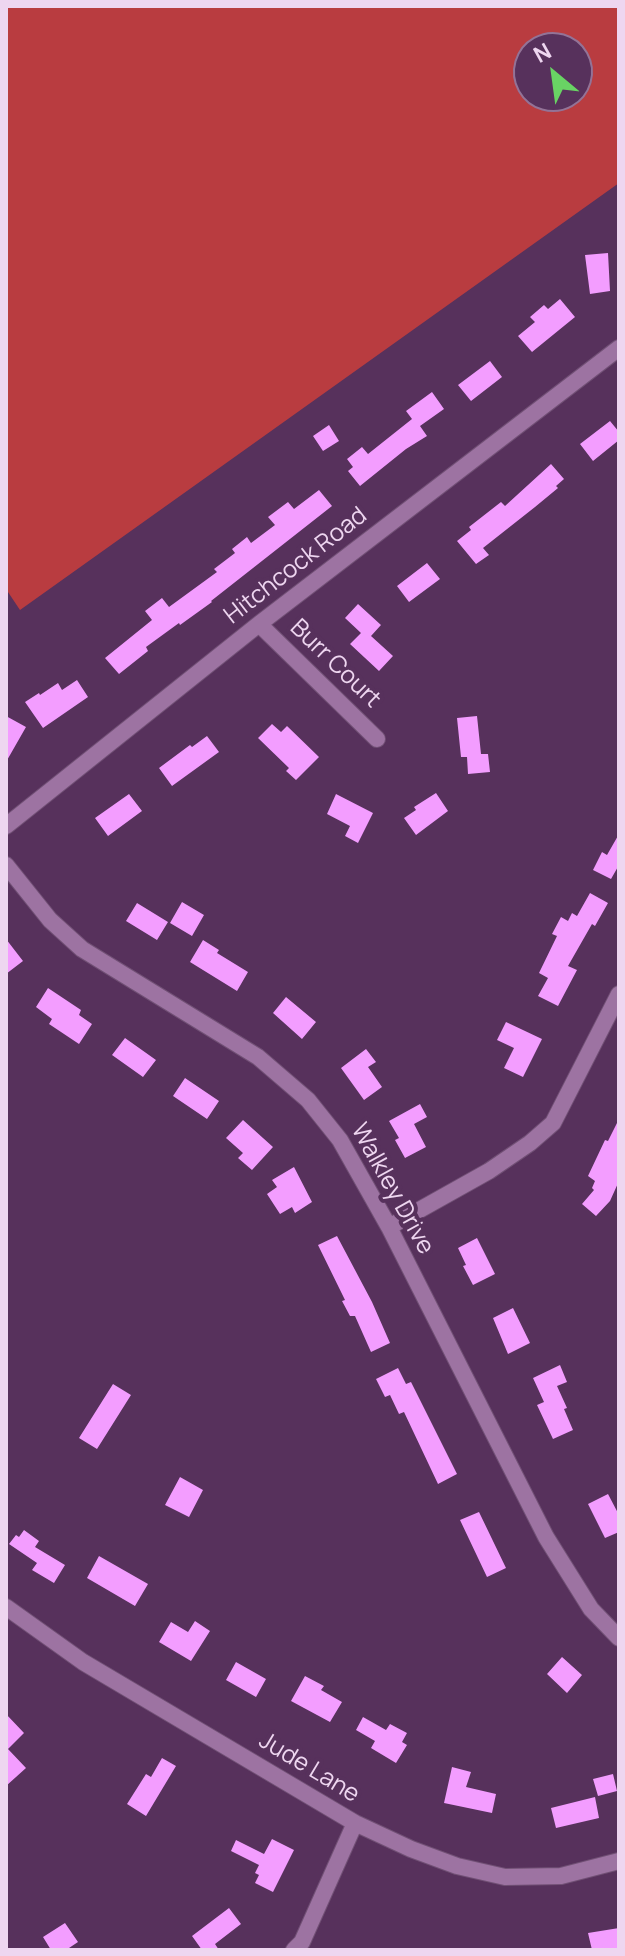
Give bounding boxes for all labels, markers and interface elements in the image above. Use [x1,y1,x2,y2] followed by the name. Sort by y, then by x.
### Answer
[513,32,593,112] north arrow
[528,36,557,70] text: N
[219,501,373,631] street label: Hitchcock Road
[284,614,386,714] street label: Burr Court
[344,1119,440,1259] street label: Walkley Drive
[253,1727,365,1809] street label: Jude Lane

